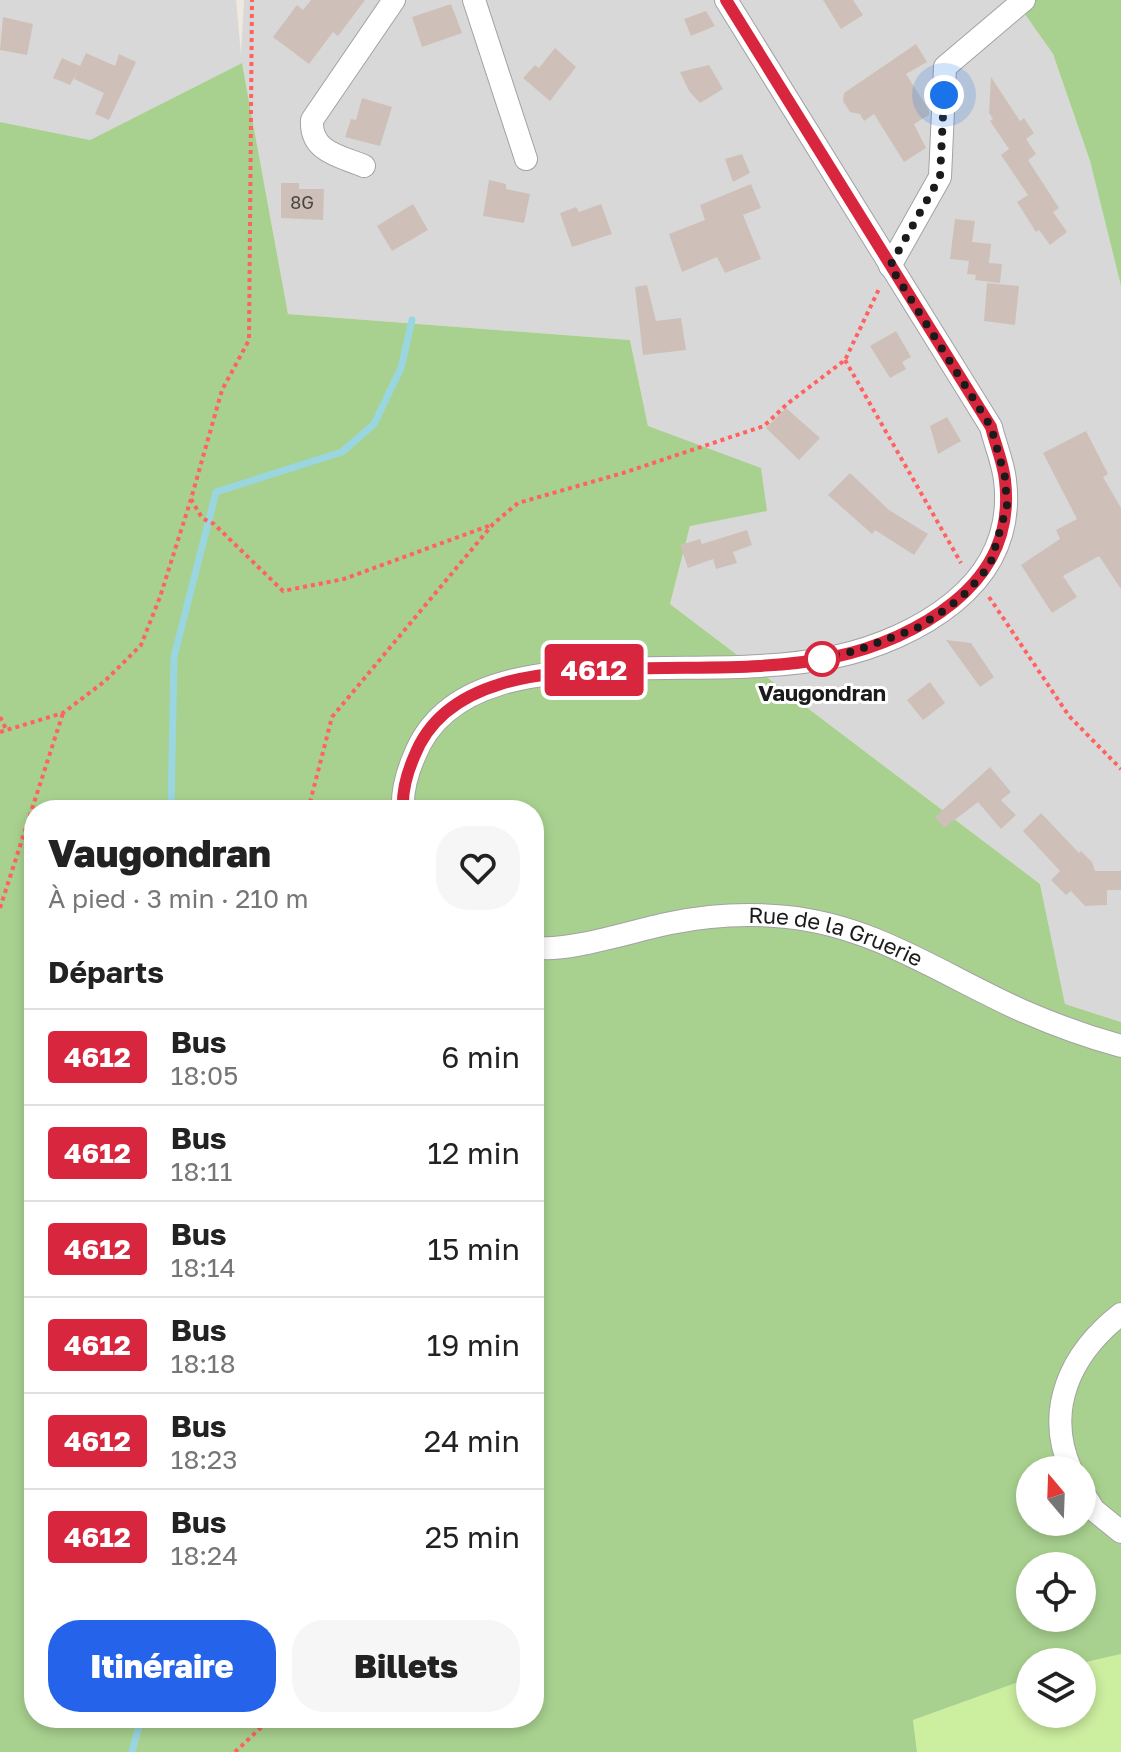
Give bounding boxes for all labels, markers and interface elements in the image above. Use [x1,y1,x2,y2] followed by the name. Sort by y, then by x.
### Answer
[924,75,964,115] your location
[290,191,314,213] house number: 8G
[805,642,839,676] marker: Vaugondran
[538,644,650,696] line badge: 4612
[561,653,627,686] text: 4612
[758,679,886,706] place label: Vaugondran
[436,826,520,910] button: heart
[48,830,271,875] text: Vaugondran
[48,883,309,914] text: À pied · 3 min · 210 m
[748,901,927,972] street label: Rue de la Gruerie
[48,954,164,990] text: Départs
[171,1024,227,1060] text: Bus
[441,1039,520,1075] text: 6 min
[64,1040,131,1073] text: 4612
[171,1060,238,1091] text: 18:05
[171,1120,227,1156] text: Bus
[428,1135,520,1171] text: 12 min
[64,1136,131,1169] text: 4612
[171,1156,232,1187] text: 18:11
[171,1216,227,1252] text: Bus
[428,1231,520,1267] text: 15 min
[64,1232,131,1265] text: 4612
[171,1252,236,1283] text: 18:14
[171,1312,227,1348] text: Bus
[427,1327,520,1363] text: 19 min
[64,1328,131,1361] text: 4612
[171,1348,236,1379] text: 18:18
[171,1408,227,1444] text: Bus
[424,1423,520,1459] text: 24 min
[64,1424,131,1457] text: 4612
[171,1444,237,1475] text: 18:23
[1016,1456,1096,1536] north arrow
[1016,1456,1096,1728] map controls
[171,1504,227,1540] text: Bus
[425,1519,520,1555] text: 25 min
[64,1520,131,1553] text: 4612
[171,1540,238,1571] text: 18:24
[1016,1552,1096,1632] button: locate
[48,1620,276,1712] button: Itinéraire
[292,1620,520,1712] button: Billets
[1016,1648,1096,1728] button: layers

